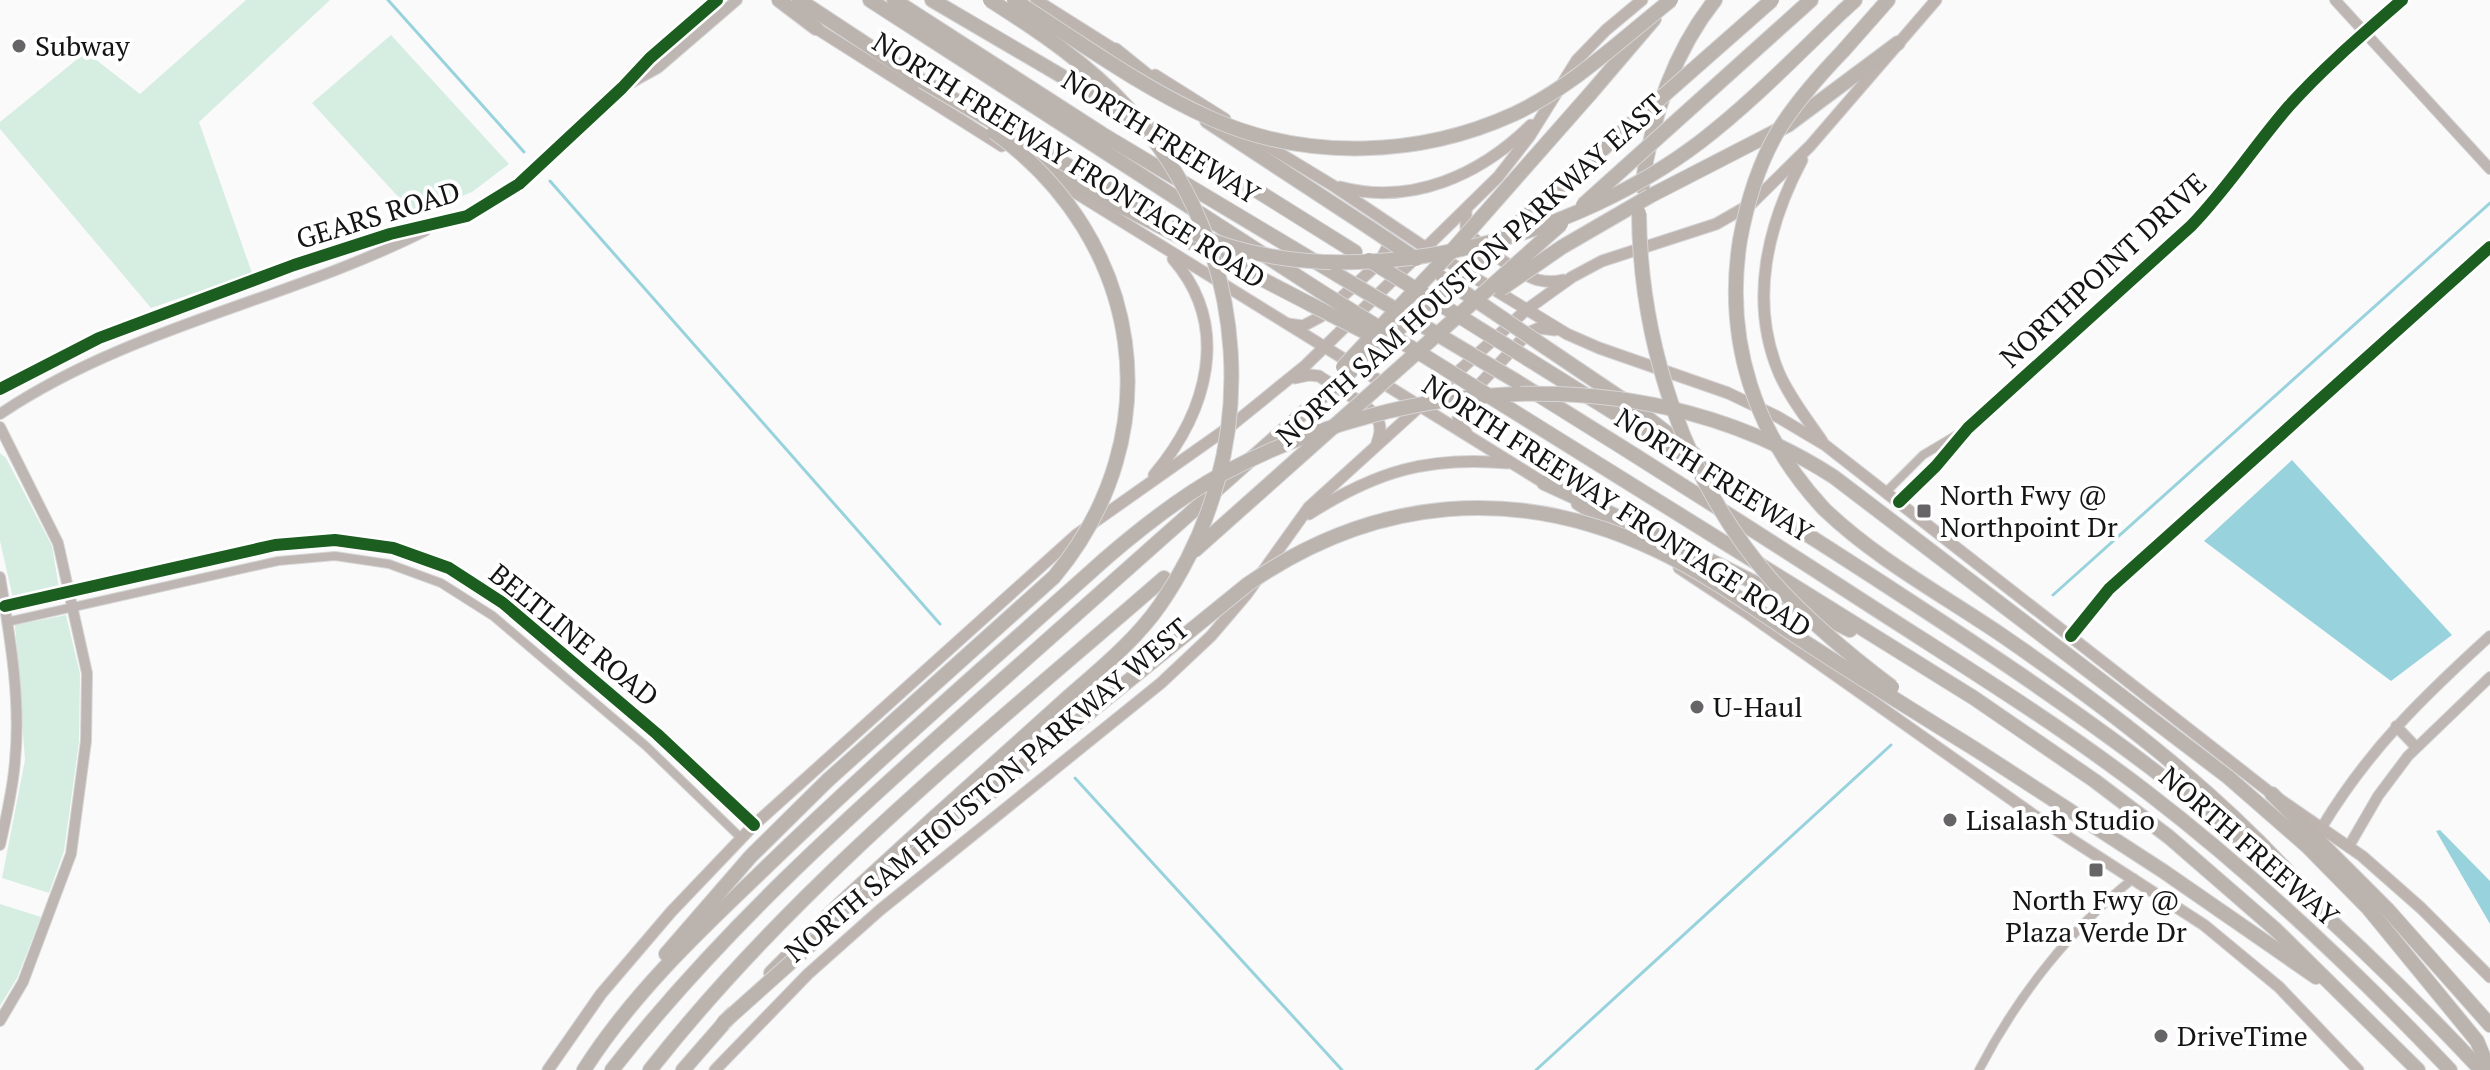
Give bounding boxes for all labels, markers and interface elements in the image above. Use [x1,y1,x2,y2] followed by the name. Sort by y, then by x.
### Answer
[866,23,1273,296] street label: NORTH FREEWAY FRONTAGE ROAD
[35,27,131,64] place label: Subway
[10,37,28,55] marker: Subway
[1056,61,1268,213] street label: NORTH FREEWAY
[1268,85,1671,454] street label: NORTH SAM HOUSTON PARKWAY EAST
[1991,164,2214,375] street label: NORTHPOINT DRIVE
[291,172,464,257] street label: GEARS ROAD
[1416,366,1819,645] street label: NORTH FREEWAY FRONTAGE ROAD
[1609,399,1821,551] street label: NORTH FREEWAY
[1940,476,2118,545] place label: North Fwy @ Northpoint Dr
[1915,502,1933,520] marker: North Fwy @ Northpoint Dr
[482,555,667,714] street label: BELTLINE ROAD
[777,609,1196,970] street label: NORTH SAM HOUSTON PARKWAY WEST
[1713,688,1803,725] place label: U-Haul
[1688,698,1706,716] marker: U-Haul
[2152,758,2348,934] street label: NORTH FREEWAY
[1966,801,2155,838] place label: Lisalash Studio
[1941,811,1959,829] marker: Lisalash Studio
[2087,861,2105,879] marker: North Fwy @ Plaza Verde Dr
[2005,881,2187,950] place label: North Fwy @ Plaza Verde Dr
[2177,1017,2308,1054] place label: DriveTime
[2152,1027,2170,1045] marker: DriveTime

